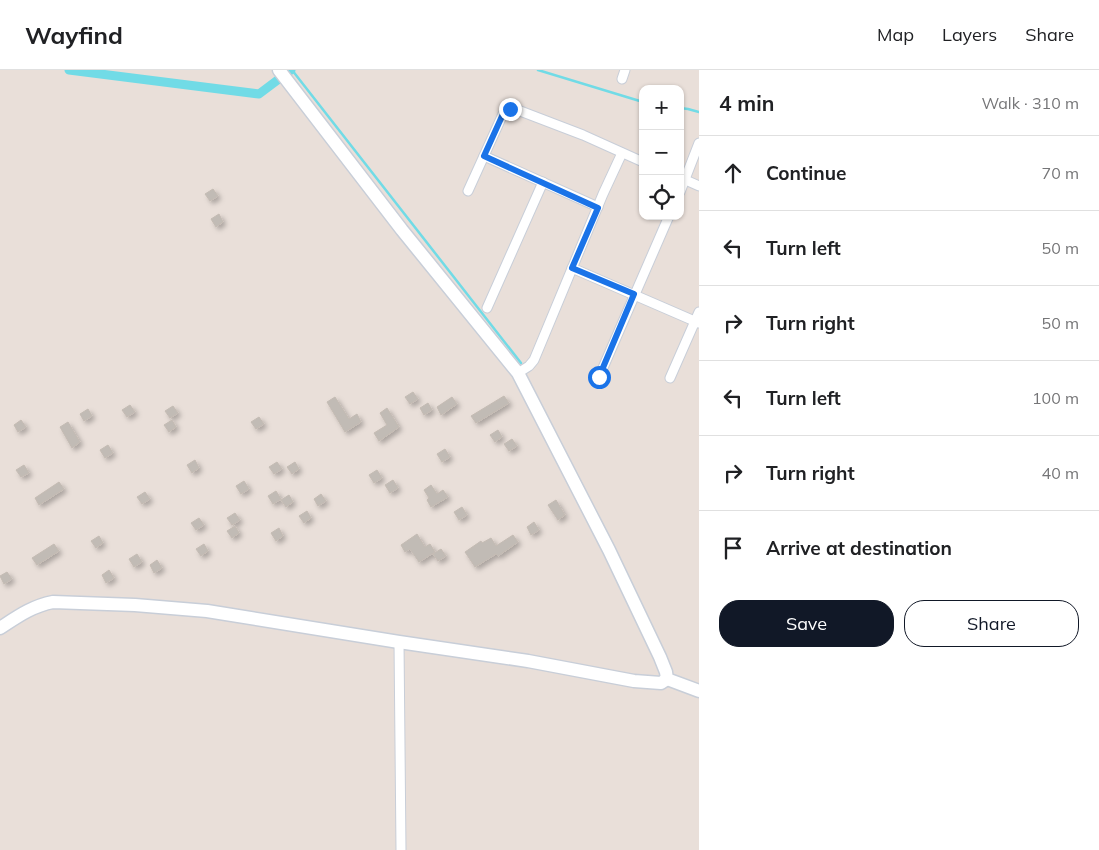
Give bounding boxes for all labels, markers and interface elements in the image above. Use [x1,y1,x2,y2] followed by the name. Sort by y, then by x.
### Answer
[25,20,123,50] text: Wayfind
[877,23,914,46] text: Map
[942,23,997,46] text: Layers
[1025,23,1074,46] text: Share
[639,85,684,220] map controls
[639,85,684,130] button: +
[719,90,774,116] text: 4 min
[981,93,1079,113] text: Walk · 310 m
[499,98,522,121] route end
[639,130,684,175] button: −
[719,159,747,187] icon: ahead
[766,161,846,185] text: Continue
[1042,163,1079,183] text: 70 m
[639,175,684,220] button: locate
[719,234,747,262] icon: left
[766,236,841,260] text: Turn left
[1042,238,1079,258] text: 50 m
[719,309,747,337] icon: right
[766,311,855,335] text: Turn right
[1042,313,1079,333] text: 50 m
[588,366,611,389] route start
[719,384,747,412] icon: left
[766,386,841,410] text: Turn left
[1032,388,1079,408] text: 100 m
[719,459,747,487] icon: right
[766,461,855,485] text: Turn right
[1042,463,1079,483] text: 40 m
[719,534,747,562] icon: arrive
[766,536,952,560] text: Arrive at destination
[719,600,894,647] button: Save
[904,600,1079,647] button: Share

